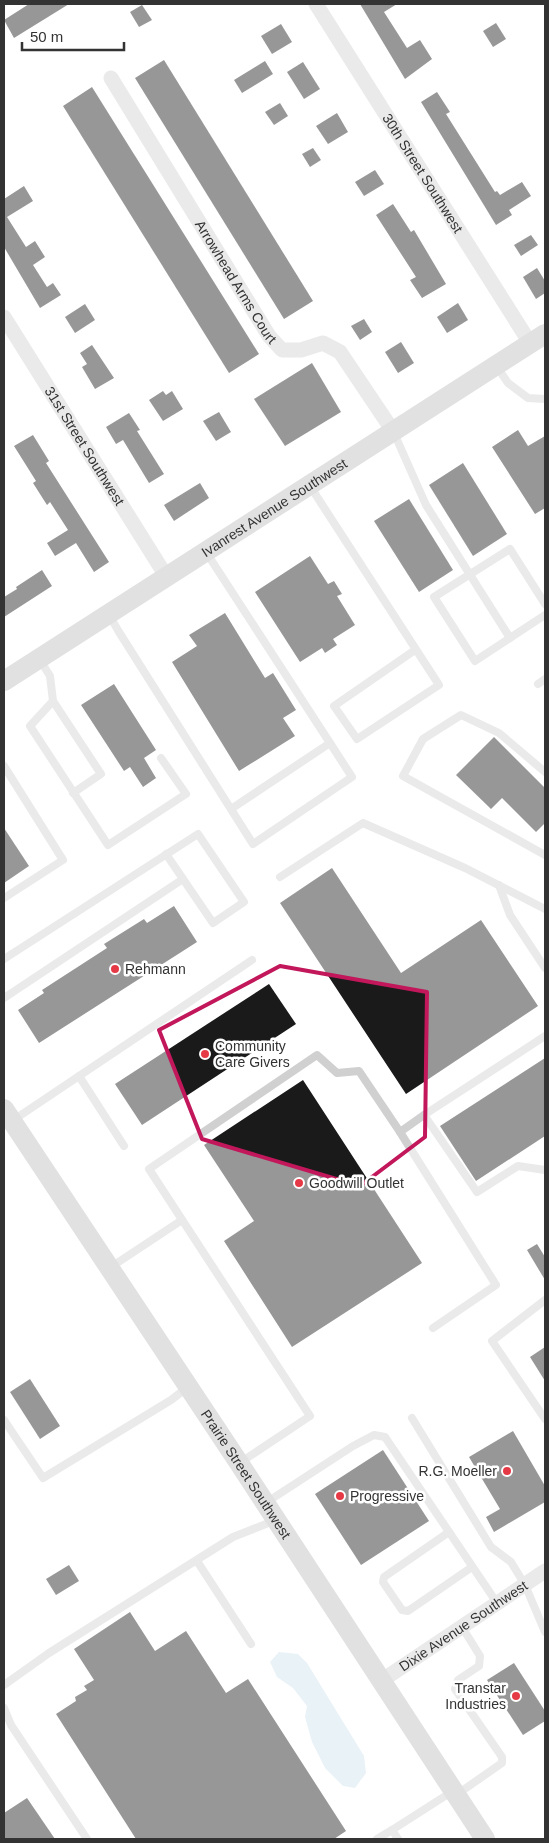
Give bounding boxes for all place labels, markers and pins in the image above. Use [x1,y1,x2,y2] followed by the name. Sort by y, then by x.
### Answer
[125,961,186,977] place label: Rehmann
[109,963,121,975] marker: Rehmann
[215,1038,290,1070] place label: Community Care Givers
[199,1048,211,1060] marker: Community Care Givers
[309,1175,404,1191] place label: Goodwill Outlet
[293,1177,305,1189] marker: Goodwill Outlet
[418,1463,497,1479] place label: R.G. Moeller
[501,1465,513,1477] marker: R.G. Moeller
[350,1488,424,1504] place label: Progressive
[334,1490,346,1502] marker: Progressive
[445,1680,506,1712] place label: Transtar Industries
[510,1690,522,1702] marker: Transtar Industries

